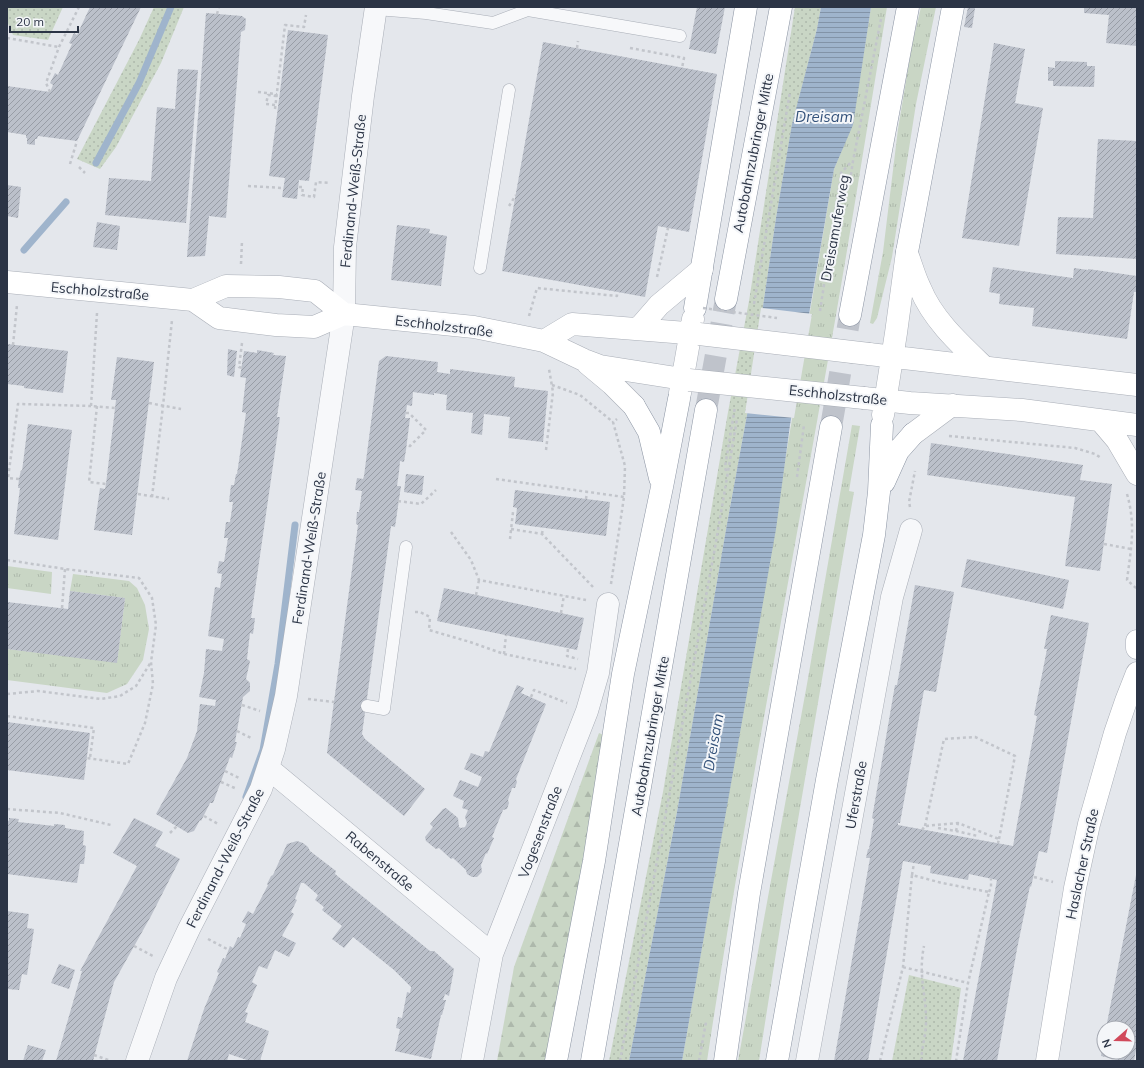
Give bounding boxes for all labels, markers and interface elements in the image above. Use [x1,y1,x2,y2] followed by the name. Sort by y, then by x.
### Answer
[10,8,78,34] scale bar
[16,14,44,29] text: 20 m
[729,72,777,234] street label: Autobahnzubringer Mitte
[795,107,853,126] water label: Dreisam
[336,113,370,269] street label: Ferdinand-Weiß-Straße
[817,173,853,283] street label: Dreisamuferweg
[50,278,150,304] street label: Eschholzstraße
[394,311,494,341] street label: Eschholzstraße
[788,381,888,409] street label: Eschholzstraße
[288,470,330,626] street label: Ferdinand-Weiß-Straße
[627,655,673,817] street label: Autobahnzubringer Mitte
[699,712,727,772] water label: Dreisam
[841,759,871,831] street label: Uferstraße
[514,783,566,881] street label: Vogesenstraße
[182,785,268,931] street label: Ferdinand-Weiß-Straße
[1061,807,1103,921] street label: Haslacher Straße
[342,827,418,895] street label: Rabenstraße
[1096,1020,1136,1060] north arrow
[1099,1037,1115,1050] text: N

